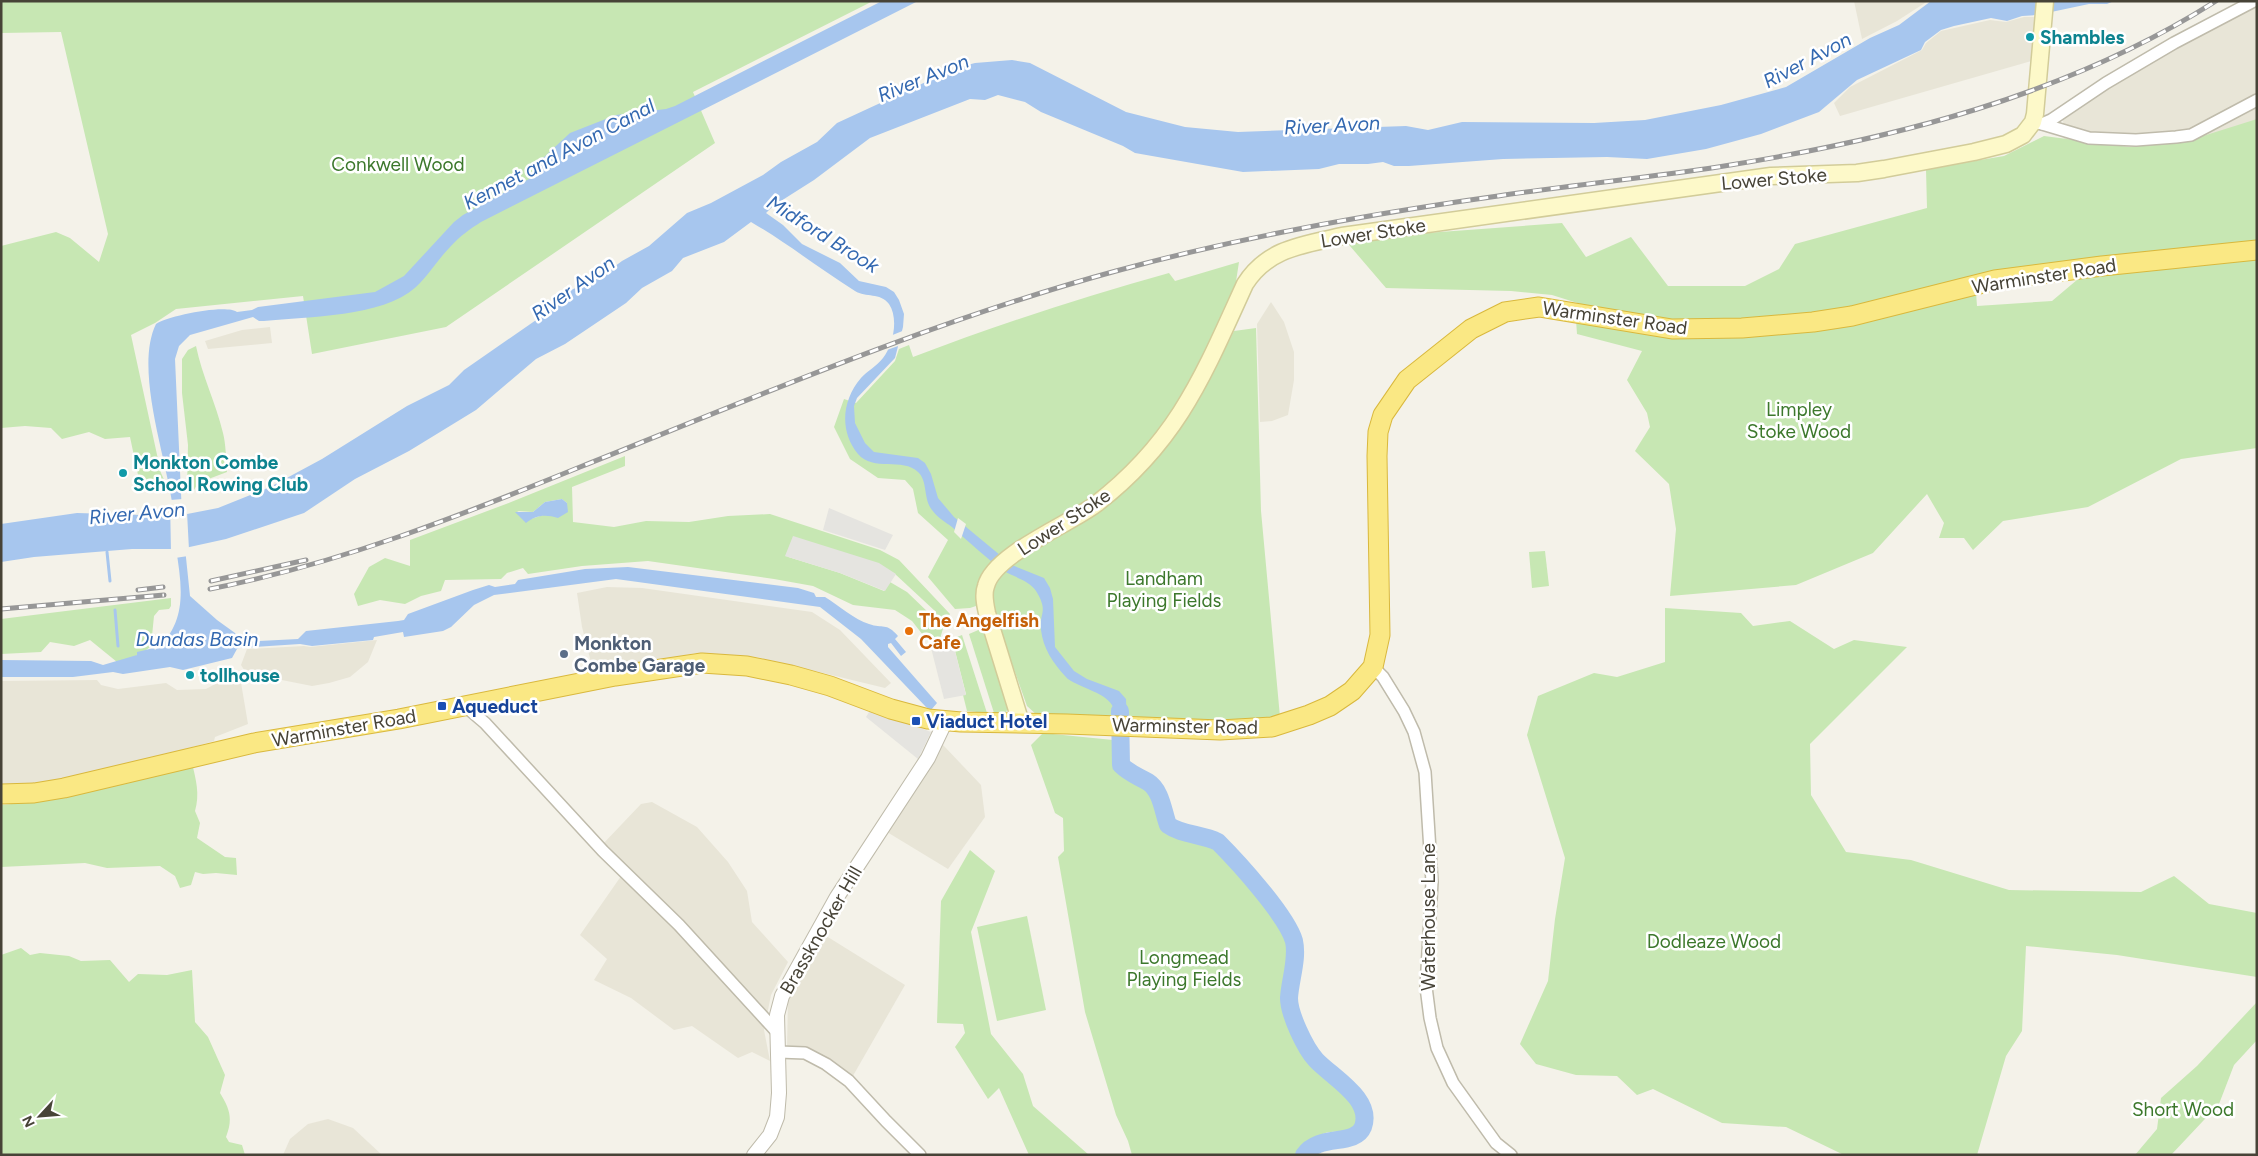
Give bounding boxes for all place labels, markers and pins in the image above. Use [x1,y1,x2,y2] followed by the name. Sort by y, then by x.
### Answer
[2040,26,2125,49] place label: Shambles
[2024,31,2036,43] marker: Shambles
[133,451,308,496] place label: Monkton Combe School Rowing Club
[117,467,129,479] marker: Monkton Combe School Rowing Club
[919,609,1039,654] place label: The Angelfish Cafe
[903,625,915,637] marker: The Angelfish Cafe
[574,632,706,677] place label: Monkton Combe Garage
[558,648,570,660] marker: Monkton Combe Garage
[200,664,280,687] place label: tollhouse
[184,669,196,681] marker: tollhouse
[452,695,538,718] place label: Aqueduct
[436,700,448,712] marker: Aqueduct
[926,710,1047,733] place label: Viaduct Hotel
[910,715,922,727] marker: Viaduct Hotel

